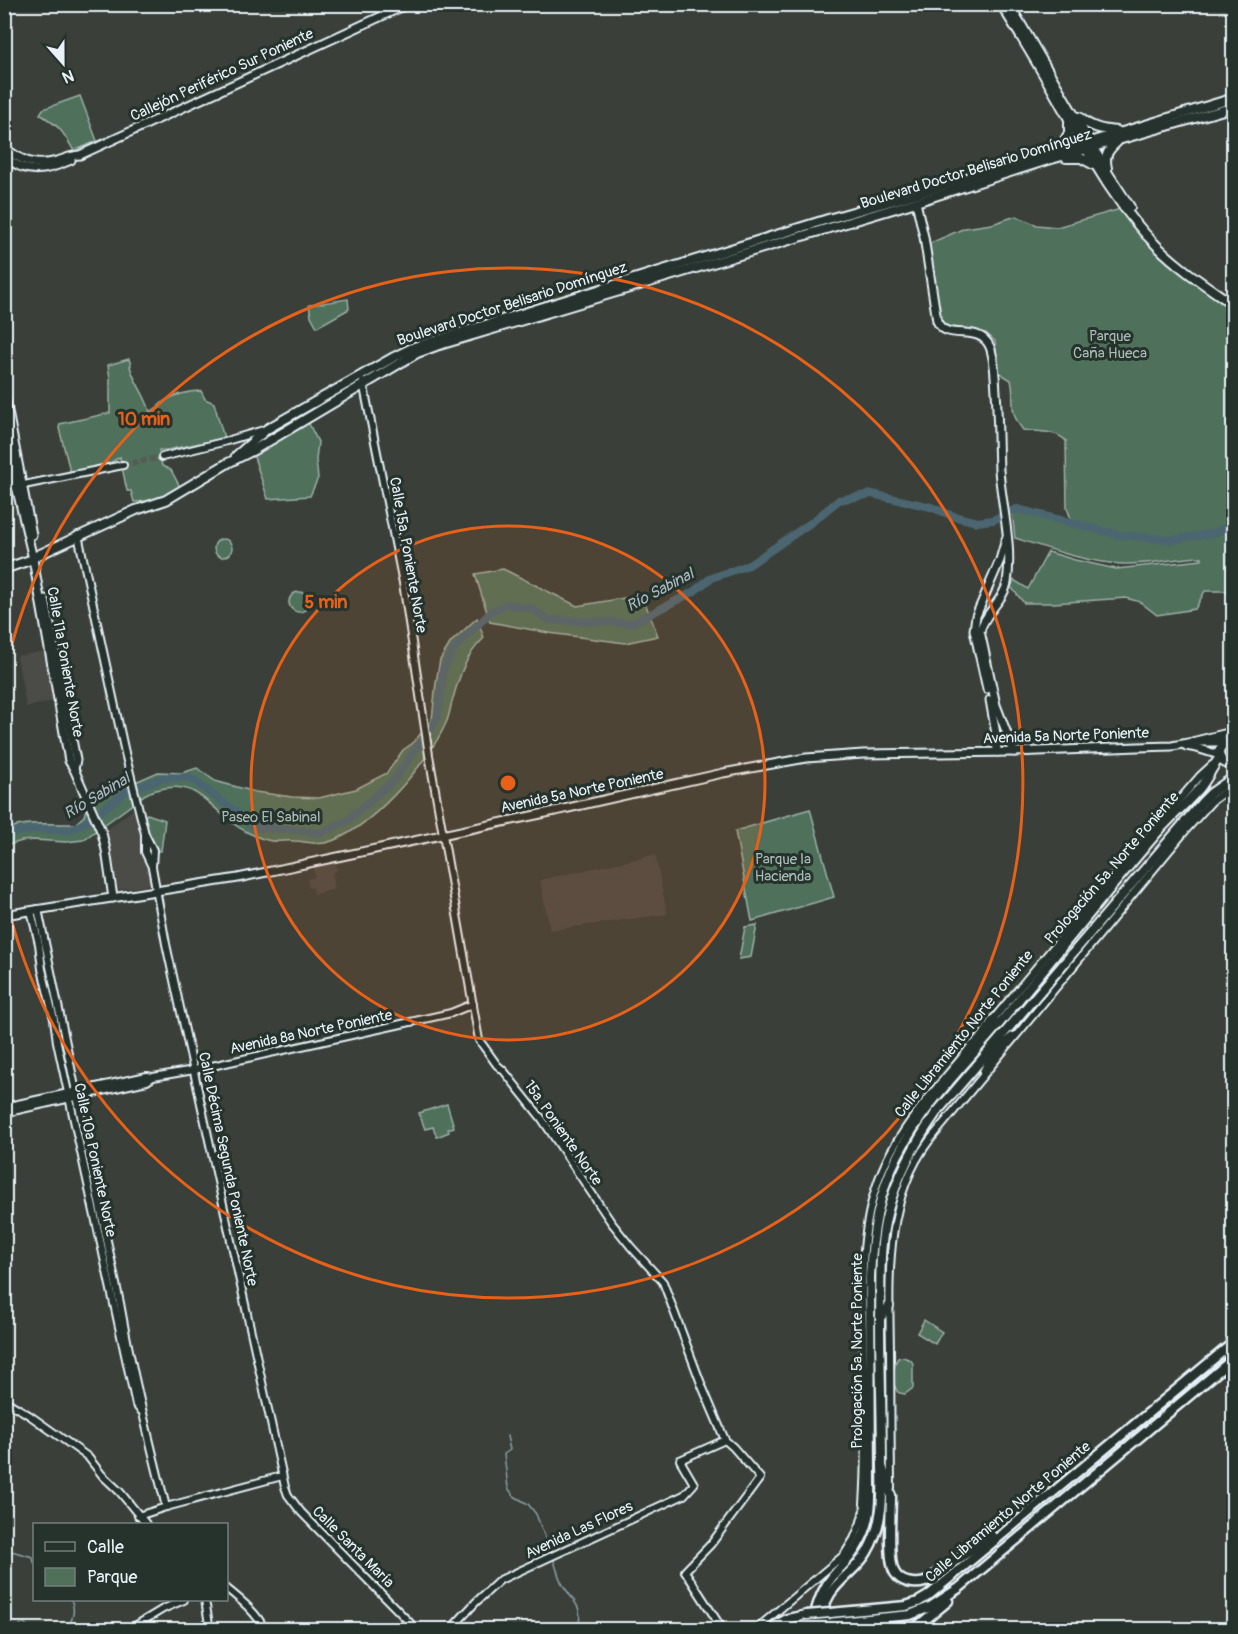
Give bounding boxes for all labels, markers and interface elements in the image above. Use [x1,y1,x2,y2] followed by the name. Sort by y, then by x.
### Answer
[127,24,317,126] street label: Callejón Periférico Sur Poniente
[33,33,93,93] north arrow
[59,65,77,87] text: N
[858,125,1094,213] street label: Boulevard Doctor Belisario Domínguez
[395,258,630,350] street label: Boulevard Doctor Belisario Domínguez
[1073,327,1147,363] park label: Parque Caña Hueca
[118,408,170,431] text: 10 min
[385,476,431,635] street label: Calle 15a. Poniente Norte
[623,563,699,616] water label: Río Sabinal
[42,585,88,739] street label: Calle 11a Poniente Norte
[305,591,347,614] text: 5 min
[983,724,1150,748] street label: Avenida 5a Norte Poniente
[499,764,666,818] street label: Avenida 5a Norte Poniente
[60,767,135,823] water label: Río Sabinal
[498,773,518,793] centre of rings
[1041,788,1184,948] street label: Prologación 5a. Norte Poniente
[221,808,321,827] park label: Paseo El Sabinal
[755,850,811,886] park label: Parque la Hacienda
[891,946,1038,1122] street label: Calle Libramiento Norte Poniente
[228,1005,395,1059] street label: Avenida 8a Norte Poniente
[194,1050,262,1288] street label: Calle Décima Segunda Poniente Norte
[520,1077,607,1190] street label: 15a. Poniente Norte
[69,1081,121,1239] street label: Calle 10a Poniente Norte
[848,1253,867,1449] street label: Prologación 5a. Norte Poniente
[921,1437,1095,1587] street label: Calle Libramiento Norte Poniente
[522,1497,636,1563] street label: Avenida Las Flores
[308,1502,398,1592] street label: Calle Santa María
[33,1523,228,1601] legend
[87,1536,124,1559] text: Calle
[87,1566,137,1589] text: Parque

